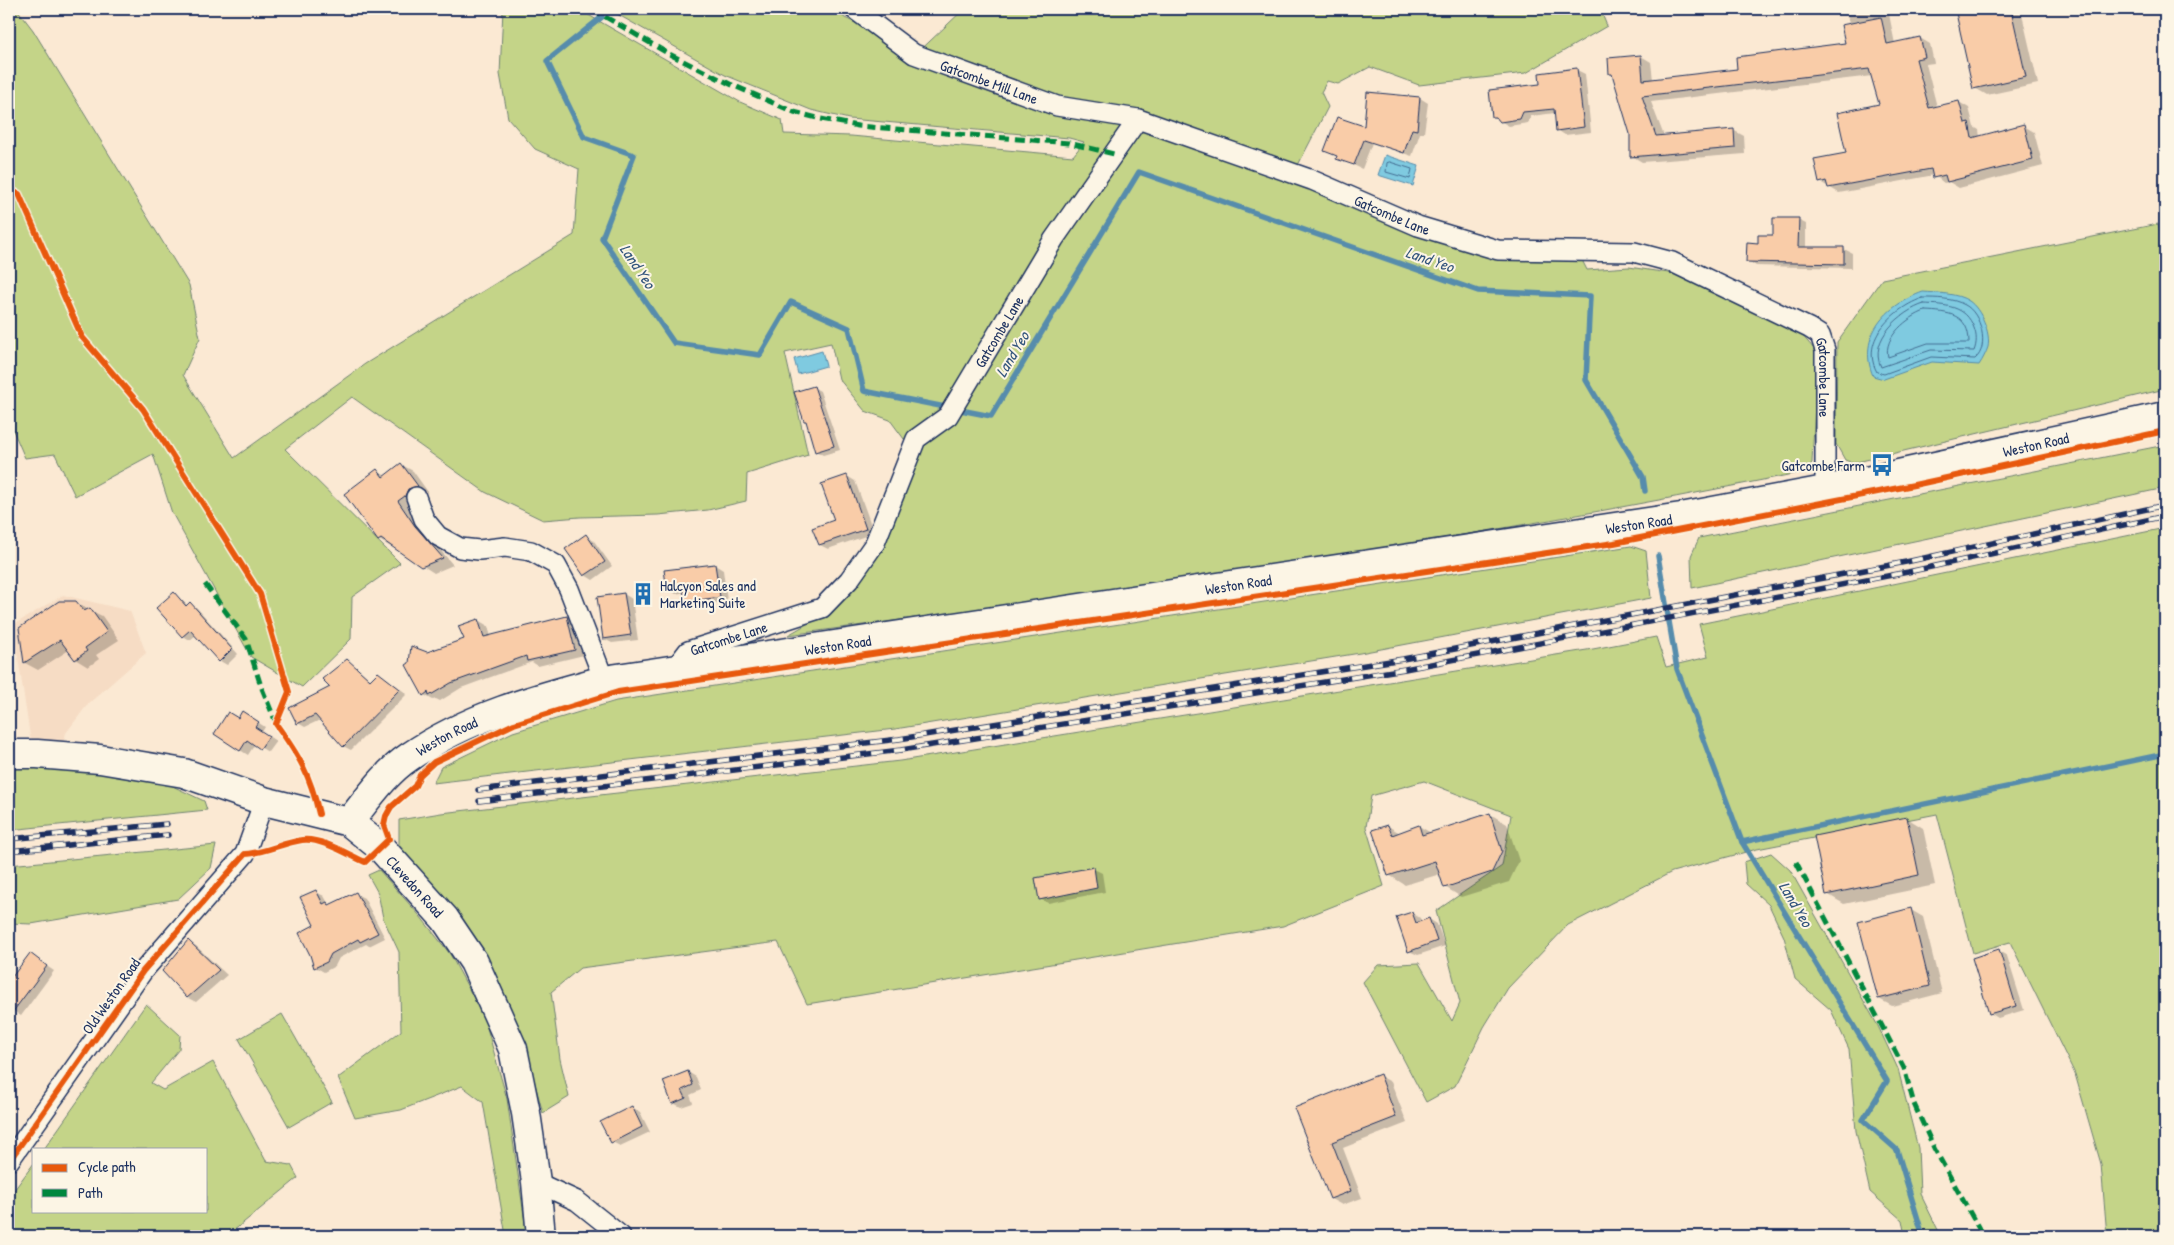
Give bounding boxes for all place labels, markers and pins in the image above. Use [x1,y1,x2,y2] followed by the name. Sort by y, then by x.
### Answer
[1869,452,1895,478] bus stop icon: Gatcombe Farm
[1782,455,1865,476] place label: Gatcombe Farm
[660,575,756,613] place label: Halcyon Sales and Marketing Suite
[630,581,656,607] building icon: Halcyon Sales and Marketing Suite

